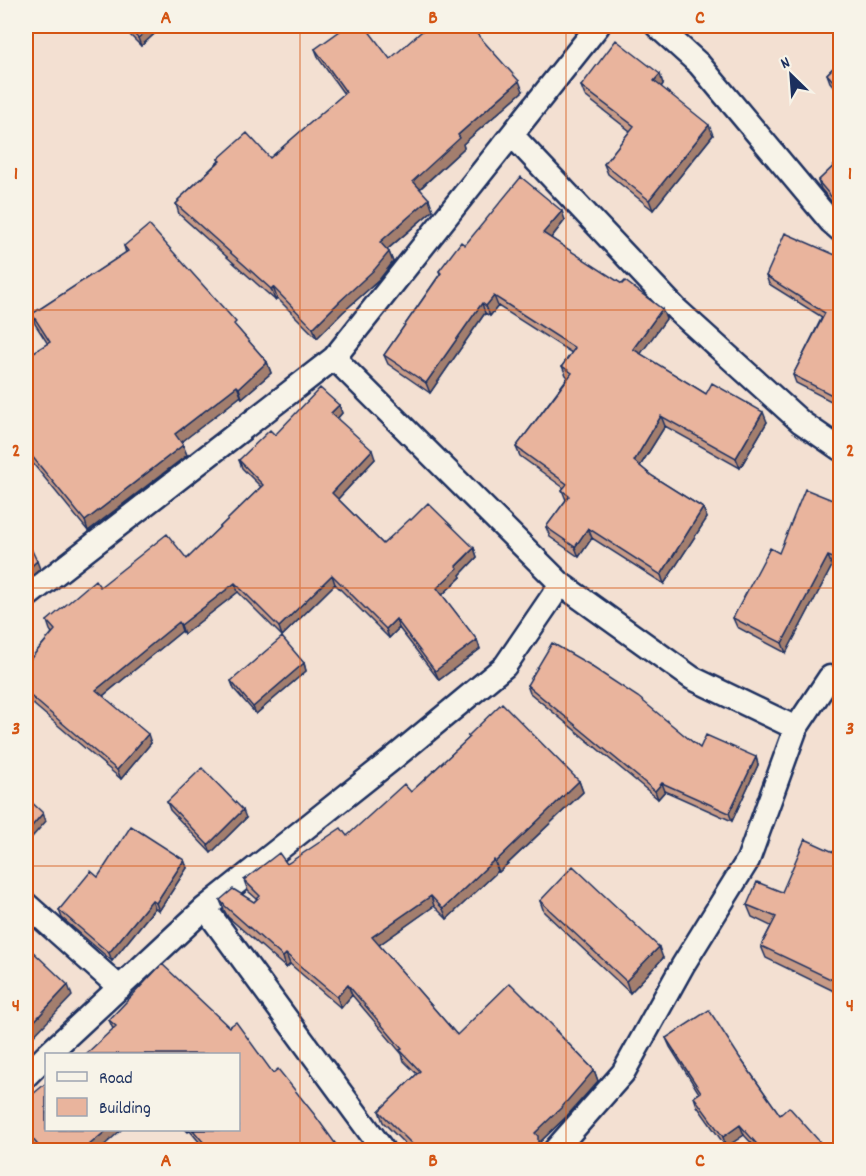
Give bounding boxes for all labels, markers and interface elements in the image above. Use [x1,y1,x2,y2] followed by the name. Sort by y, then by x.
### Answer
[161,5,172,33] text: A
[428,5,438,33] text: B
[695,5,705,33] text: C
[761,45,821,105] north arrow
[777,52,794,76] text: N
[14,161,18,189] text: 1
[848,161,852,189] text: 1
[12,438,20,466] text: 2
[846,438,854,466] text: 2
[12,716,20,744] text: 3
[846,716,854,744] text: 3
[12,993,20,1021] text: 4
[846,993,854,1021] text: 4
[45,1053,240,1131] legend
[99,1067,133,1092] text: Road
[99,1097,151,1122] text: Building
[161,1148,172,1176] text: A
[428,1148,438,1176] text: B
[695,1148,705,1176] text: C

